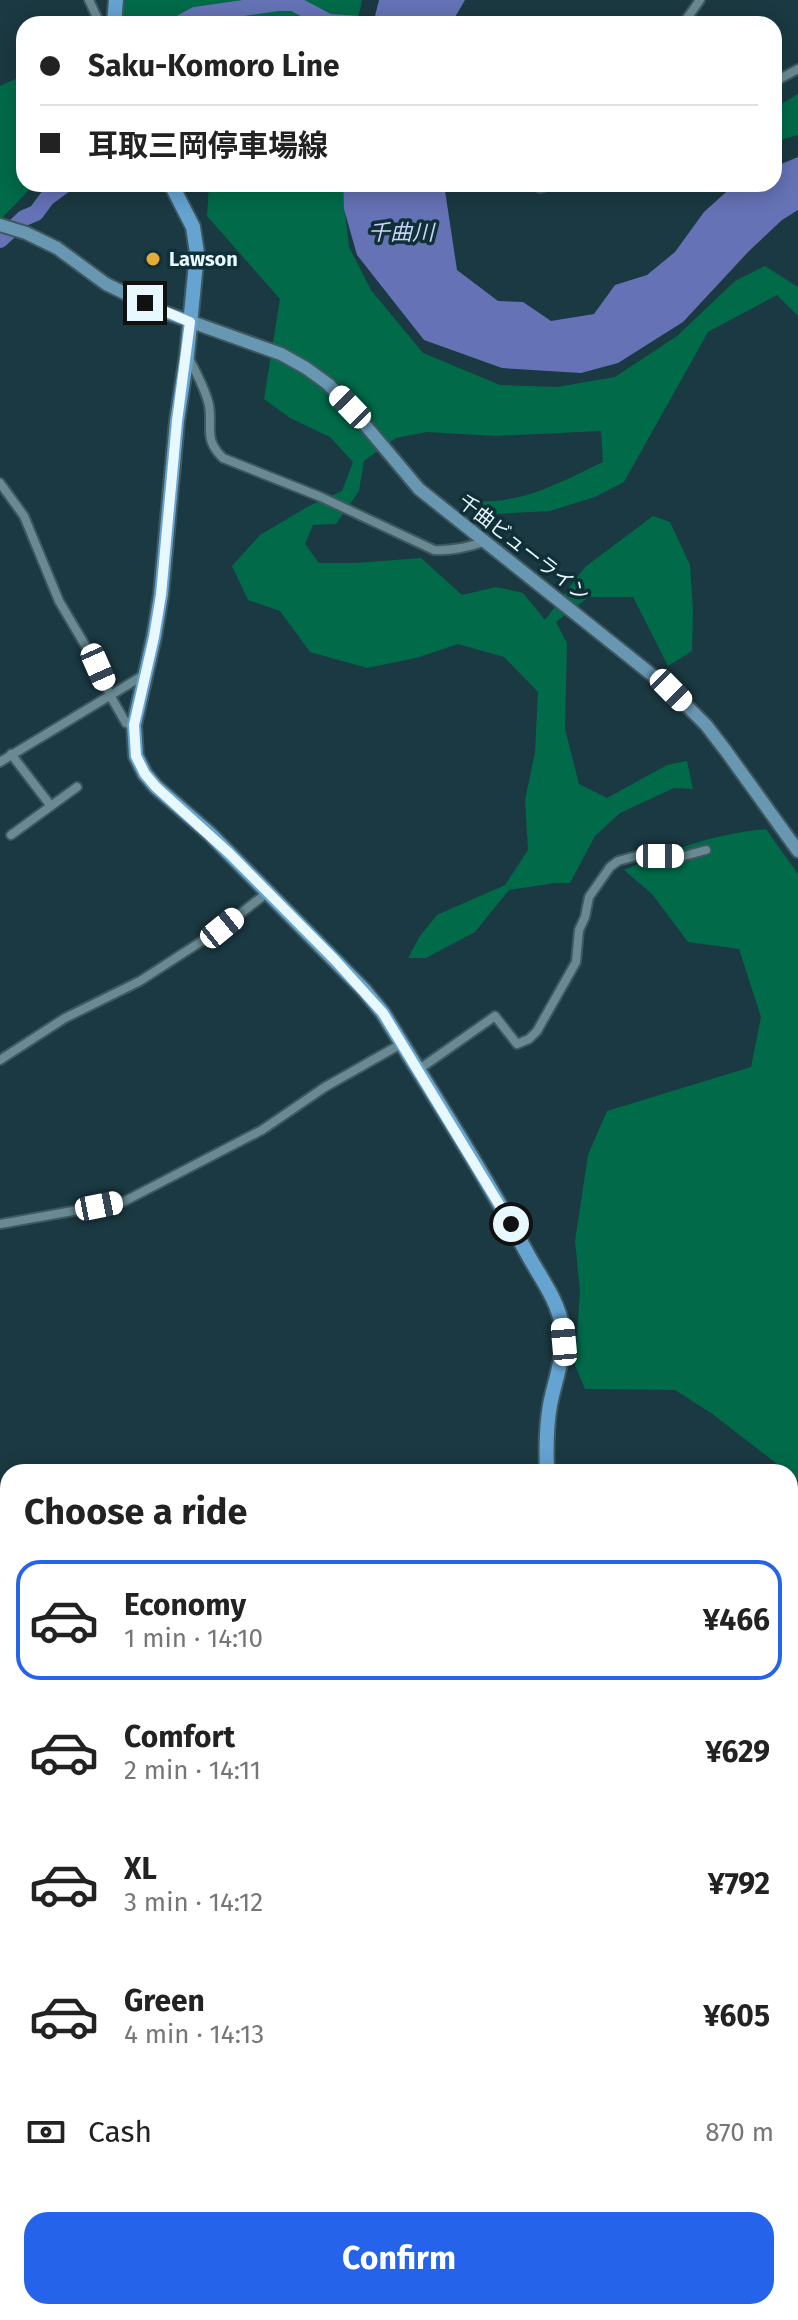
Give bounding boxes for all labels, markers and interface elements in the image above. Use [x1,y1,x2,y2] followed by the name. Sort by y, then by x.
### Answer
[88,48,340,84] text: Saku-Komoro Line
[88,128,328,164] text: 耳取三岡停車場線
[368,219,436,246] water label: 千曲川
[169,247,238,271] place label: Lawson
[144,250,162,268] marker: Lawson
[127,285,163,321] route end
[325,381,375,433] car
[454,489,594,607] street label: 千曲ビューライン
[77,640,119,694] car
[646,665,696,715] car
[636,844,684,868] car
[196,904,248,952] car
[73,1190,125,1222] car
[493,1206,529,1242] route start
[550,1317,578,1367] car
[24,1490,247,1534] text: Choose a ride
[28,1584,100,1656] icon: car
[124,1587,246,1623] text: Economy
[703,1602,770,1638] text: ¥466
[124,1623,263,1654] text: 1 min · 14:10
[28,1716,100,1788] icon: car
[124,1719,235,1755] text: Comfort
[705,1734,770,1770] text: ¥629
[124,1755,261,1786] text: 2 min · 14:11
[28,1848,100,1920] icon: car
[124,1851,157,1887] text: XL
[708,1866,770,1902] text: ¥792
[124,1887,263,1918] text: 3 min · 14:12
[28,1980,100,2052] icon: car
[124,1983,205,2019] text: Green
[703,1998,770,2034] text: ¥605
[124,2019,264,2050] text: 4 min · 14:13
[24,2110,68,2154] icon: cash
[88,2114,152,2150] text: Cash
[705,2117,774,2148] text: 870 m
[24,2212,774,2304] button: Confirm

